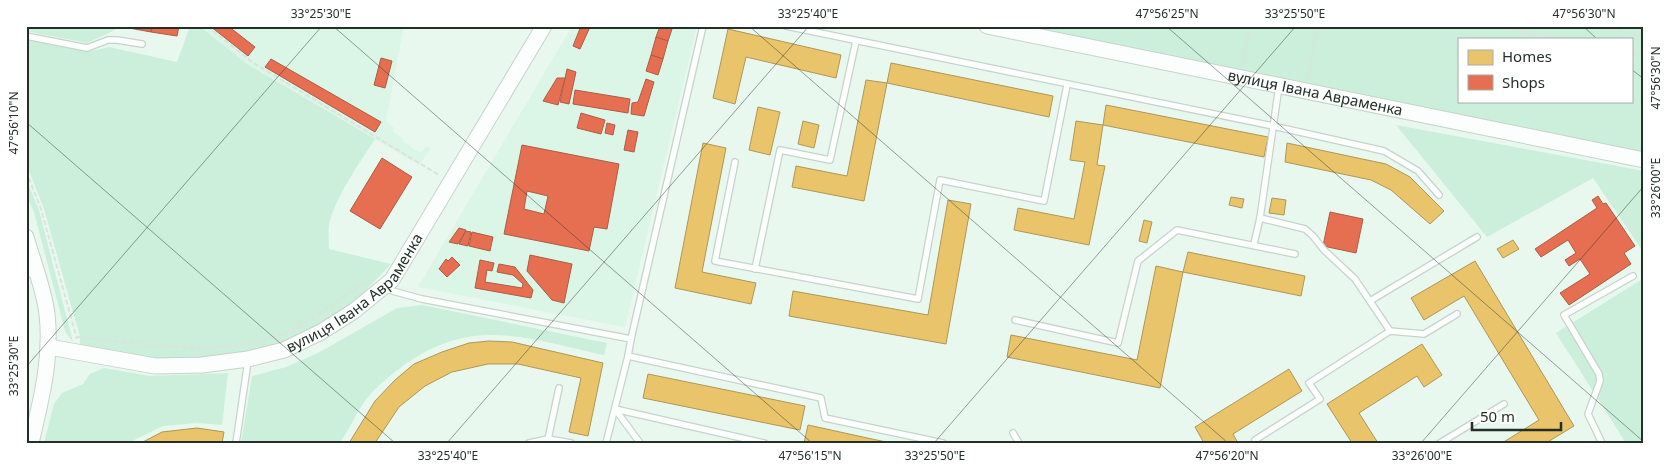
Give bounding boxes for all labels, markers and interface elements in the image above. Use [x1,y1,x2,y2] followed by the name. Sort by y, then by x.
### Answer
[291,5,351,22] text: 33°25'30"E
[778,5,838,22] text: 33°25'40"E
[1135,5,1199,22] text: 47°56'25"N
[1265,5,1325,22] text: 33°25'50"E
[1552,5,1616,22] text: 47°56'30"N
[1458,38,1632,102] legend
[1502,46,1552,66] text: Homes
[1647,46,1664,110] text: 47°56'30"N
[1226,64,1405,120] street label: вулиця Івана Авраменка
[1502,72,1545,92] text: Shops
[5,91,22,155] text: 47°56'10"N
[1647,158,1664,218] text: 33°26'00"E
[283,229,427,356] street label: вулиця Івана Авраменка
[5,336,22,396] text: 33°25'30"E
[1472,399,1561,431] scale bar
[1480,406,1515,426] text: 50 m
[418,447,478,464] text: 33°25'40"E
[778,447,842,464] text: 47°56'15"N
[905,447,965,464] text: 33°25'50"E
[1195,447,1259,464] text: 47°56'20"N
[1392,447,1452,464] text: 33°26'00"E

